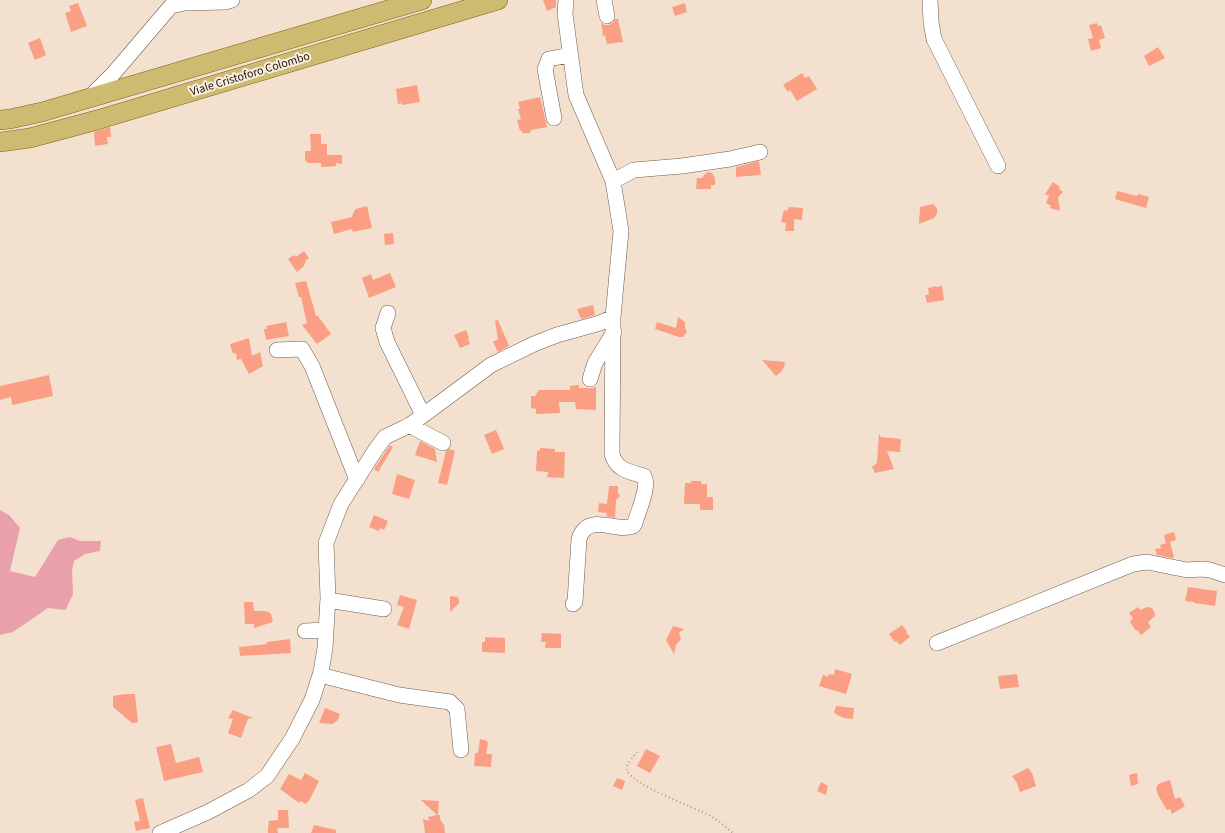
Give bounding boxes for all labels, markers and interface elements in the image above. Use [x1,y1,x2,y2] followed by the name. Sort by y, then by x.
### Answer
[188,48,312,100] street label: Viale Cristoforo Colombo

